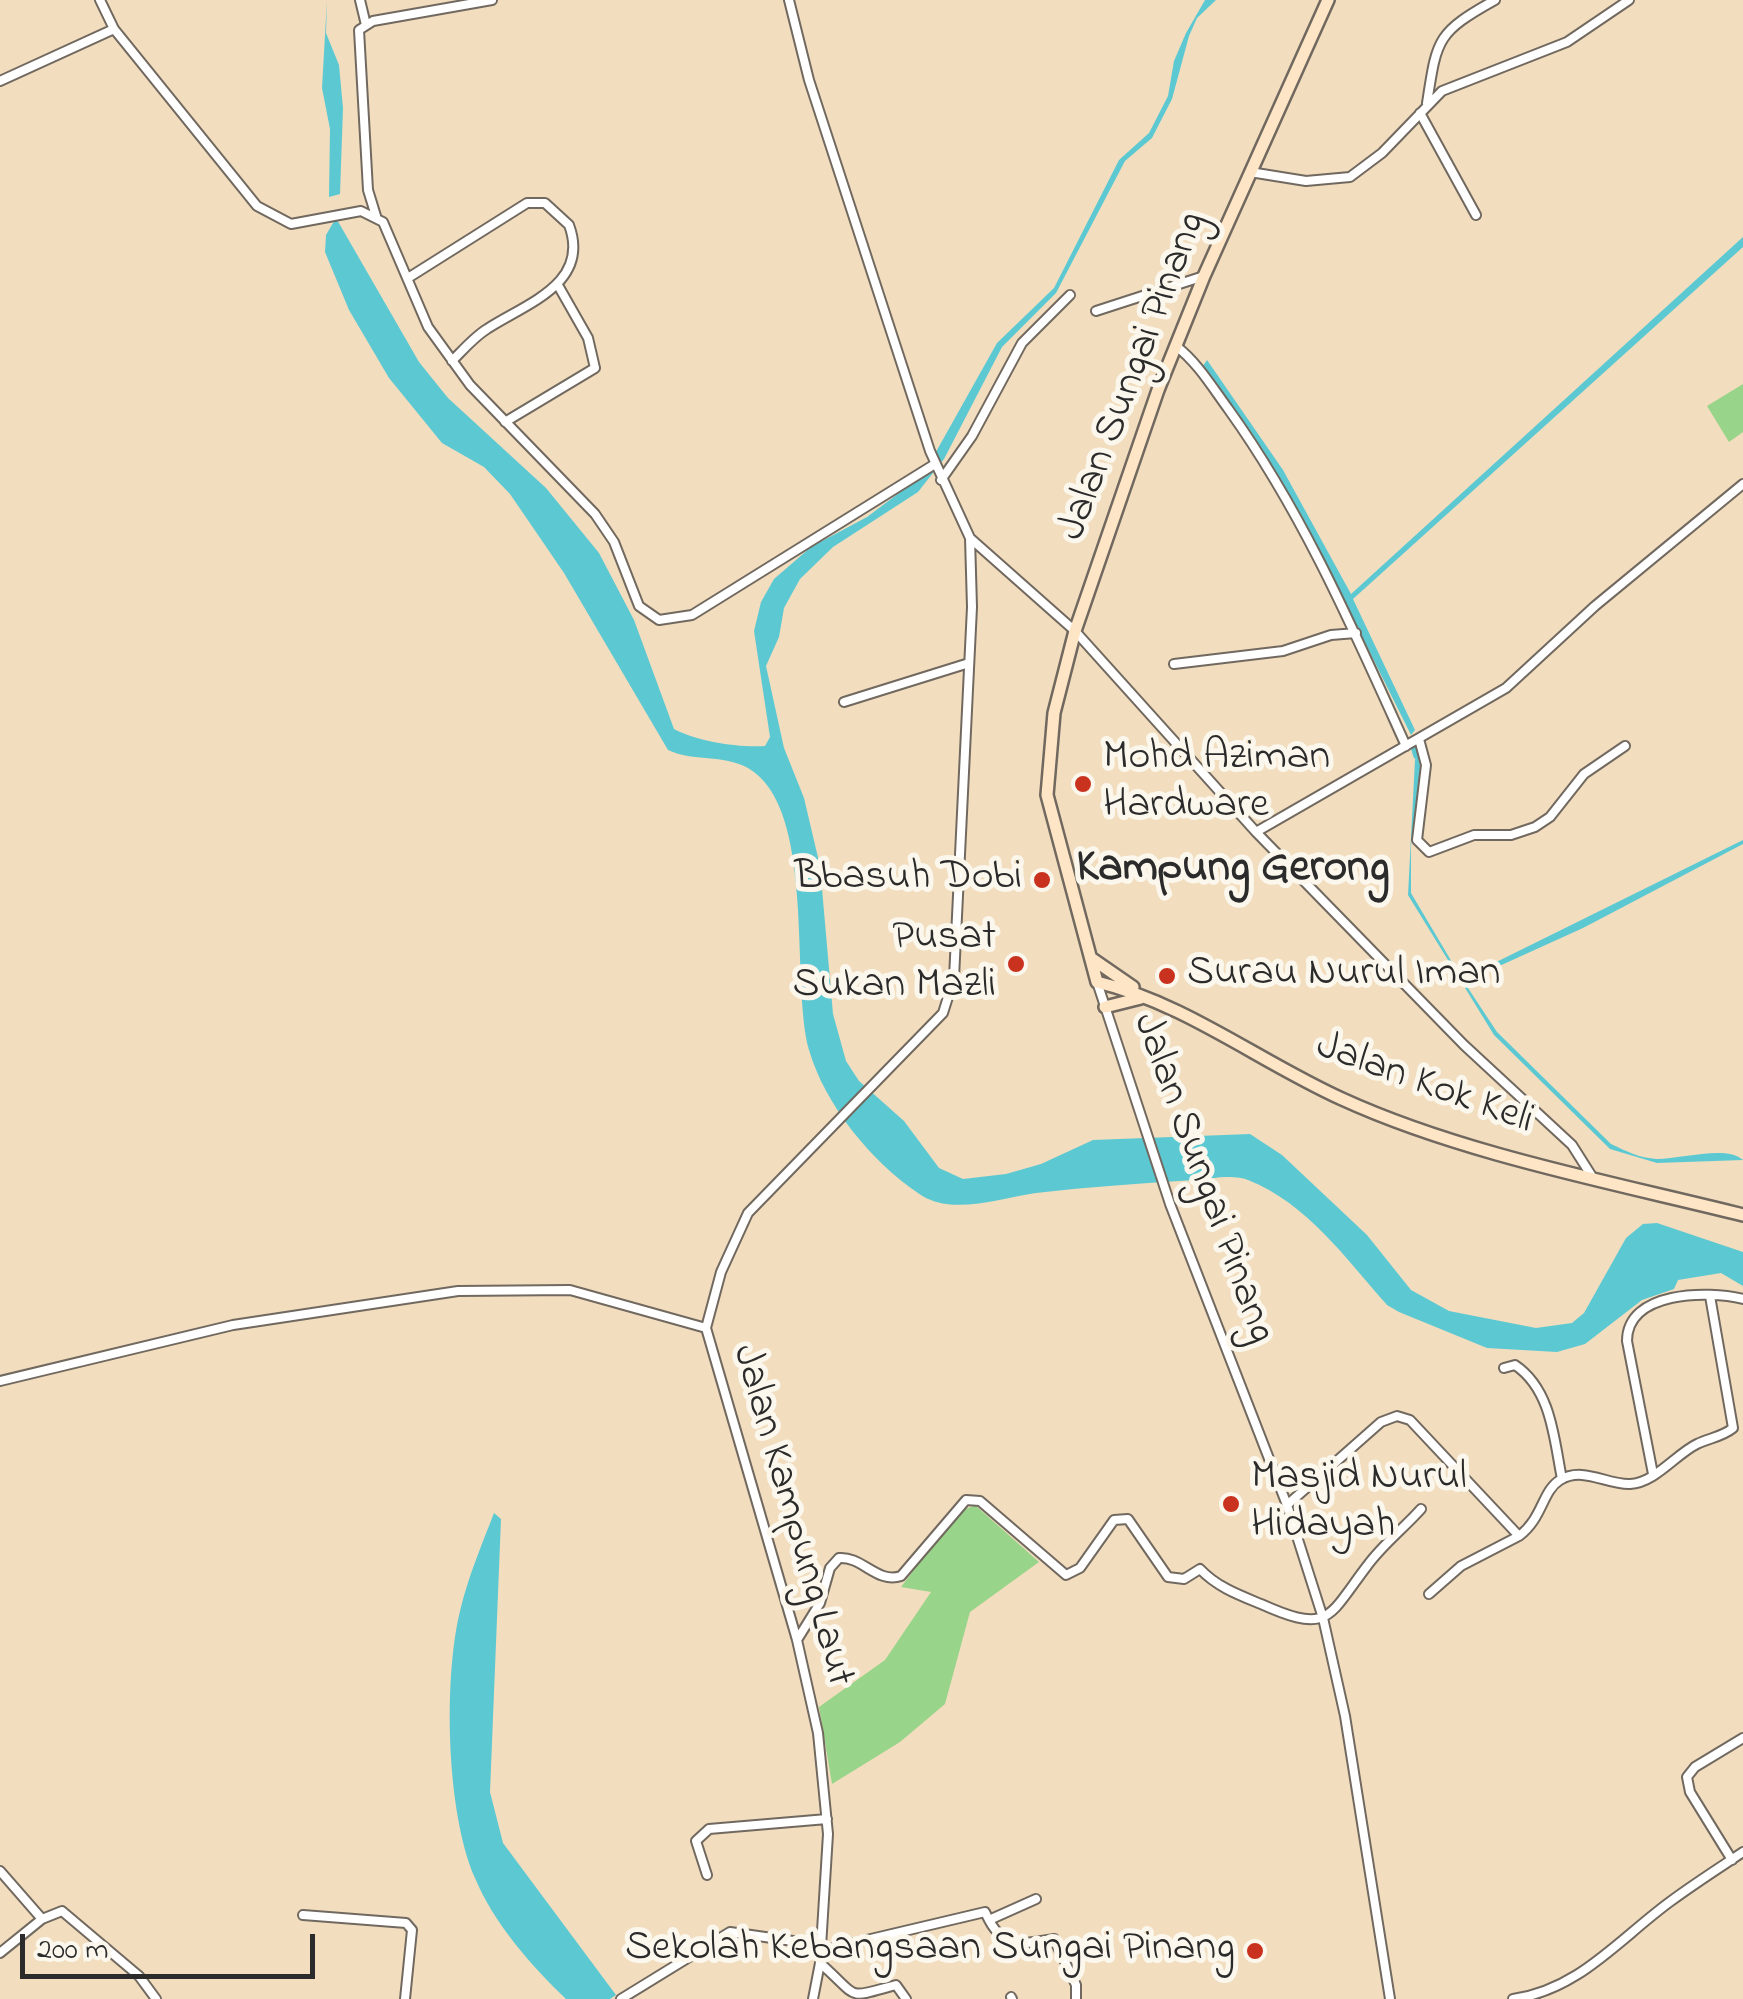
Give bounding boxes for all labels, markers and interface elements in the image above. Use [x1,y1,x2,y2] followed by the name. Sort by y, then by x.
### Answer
[1049,206,1221,548] street label: Jalan Sungai Pinang
[1103,735,1330,834] place label: Mohd Aziman Hardware
[1072,773,1094,795] marker: Mohd Aziman Hardware
[1077,845,1389,899] district label: Kampung Gerong
[795,855,1022,905] place label: Bbasuh Dobi
[1031,869,1053,891] marker: Bbasuh Dobi
[792,915,996,1014] place label: Pusat Sukan Mazli
[1187,951,1501,1001] place label: Surau Nurul Iman
[1005,953,1027,975] marker: Pusat Sukan Mazli
[1156,965,1178,987] marker: Surau Nurul Iman
[1118,1007,1284,1351] street label: Jalan Sungai Pinang
[1308,1023,1540,1149] street label: Jalan Kok Keli
[717,1339,863,1693] street label: Jalan Kampung Laut
[1251,1455,1467,1554] place label: Masjid Nurul Hidayah
[1220,1493,1242,1515] marker: Masjid Nurul Hidayah
[25,1914,320,1976] scale bar
[625,1926,1235,1976] place label: Sekolah Kebangsaan Sungai Pinang
[37,1929,109,1973] text: 200 m
[1244,1940,1266,1962] marker: Sekolah Kebangsaan Sungai Pinang

